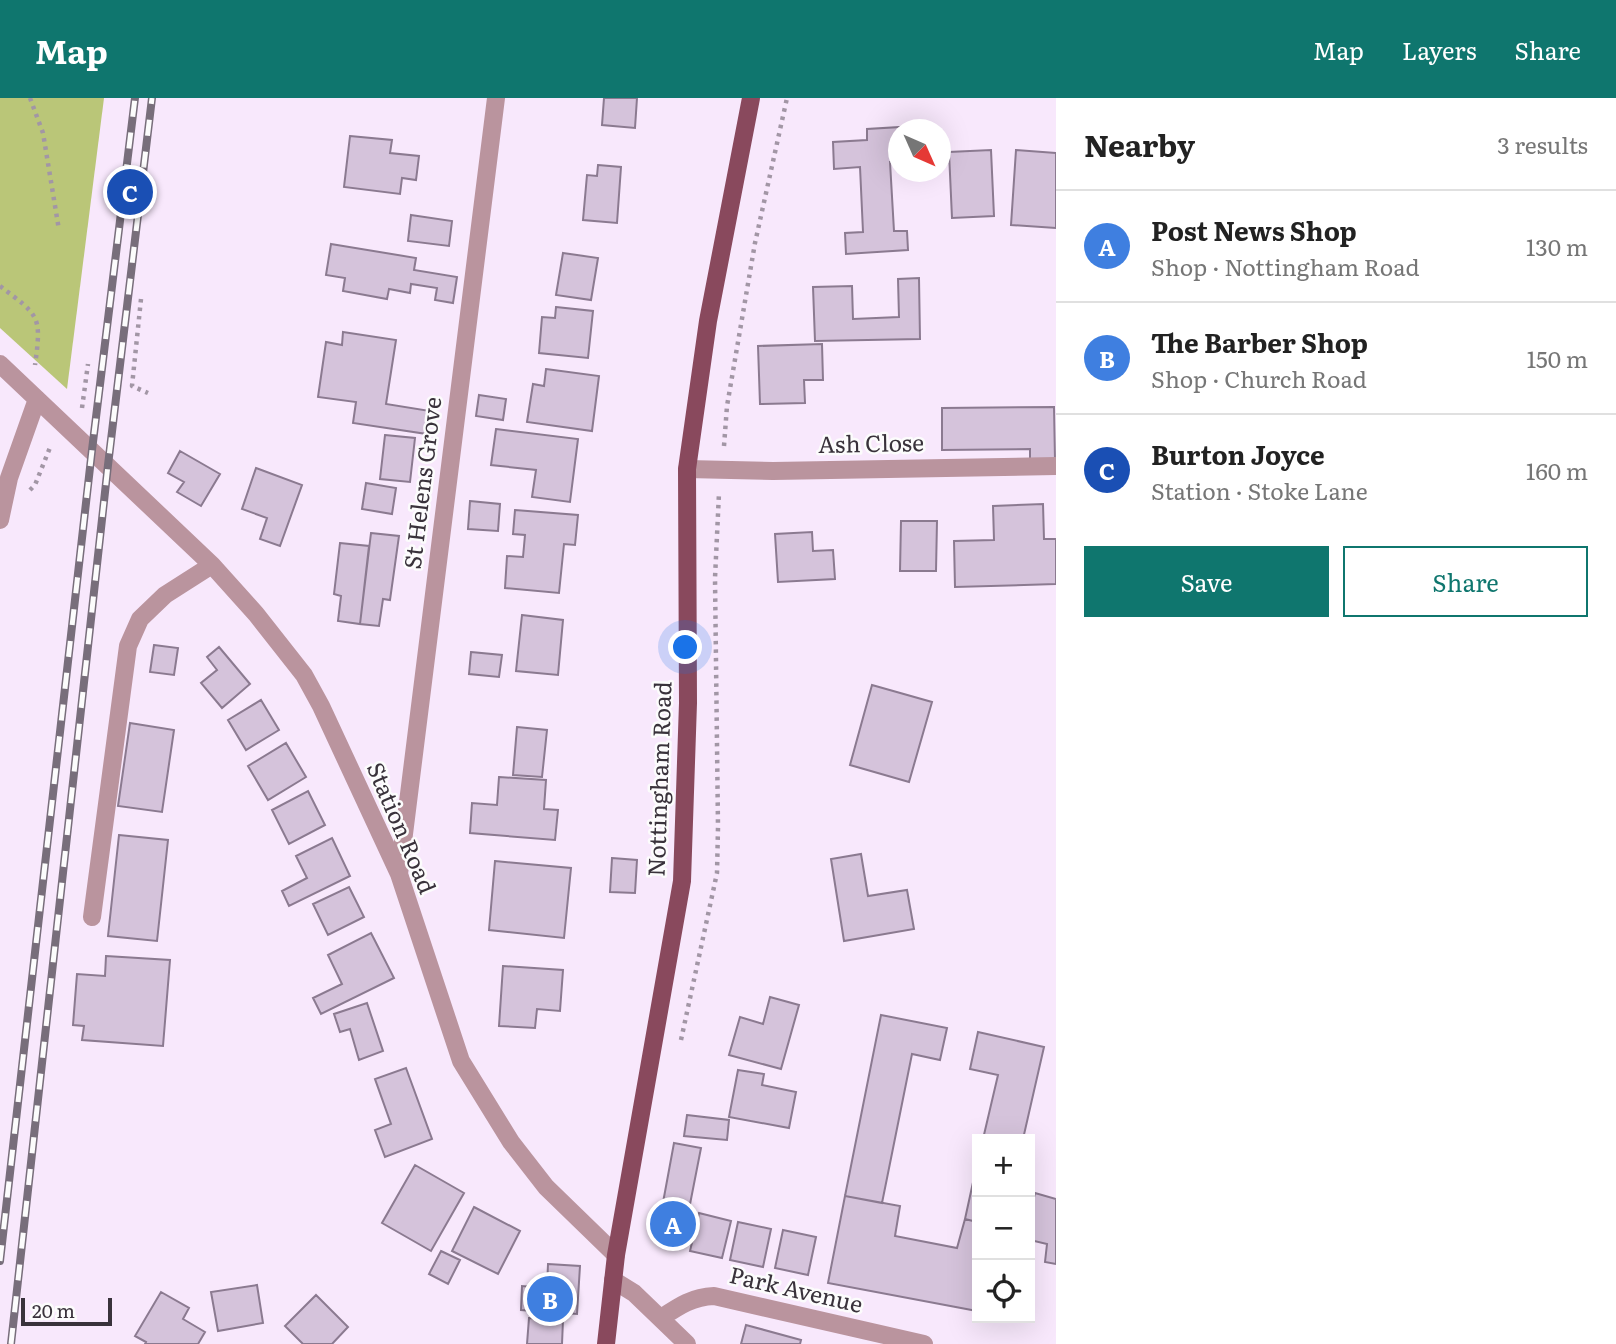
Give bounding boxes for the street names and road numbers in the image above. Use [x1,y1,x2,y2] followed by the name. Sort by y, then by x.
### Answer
[394,395,448,571] street label: St Helens Grove
[818,424,924,460] street label: Ash Close
[638,681,678,877] street label: Nottingham Road
[360,756,446,898] street label: Station Road
[726,1256,866,1320] street label: Park Avenue

